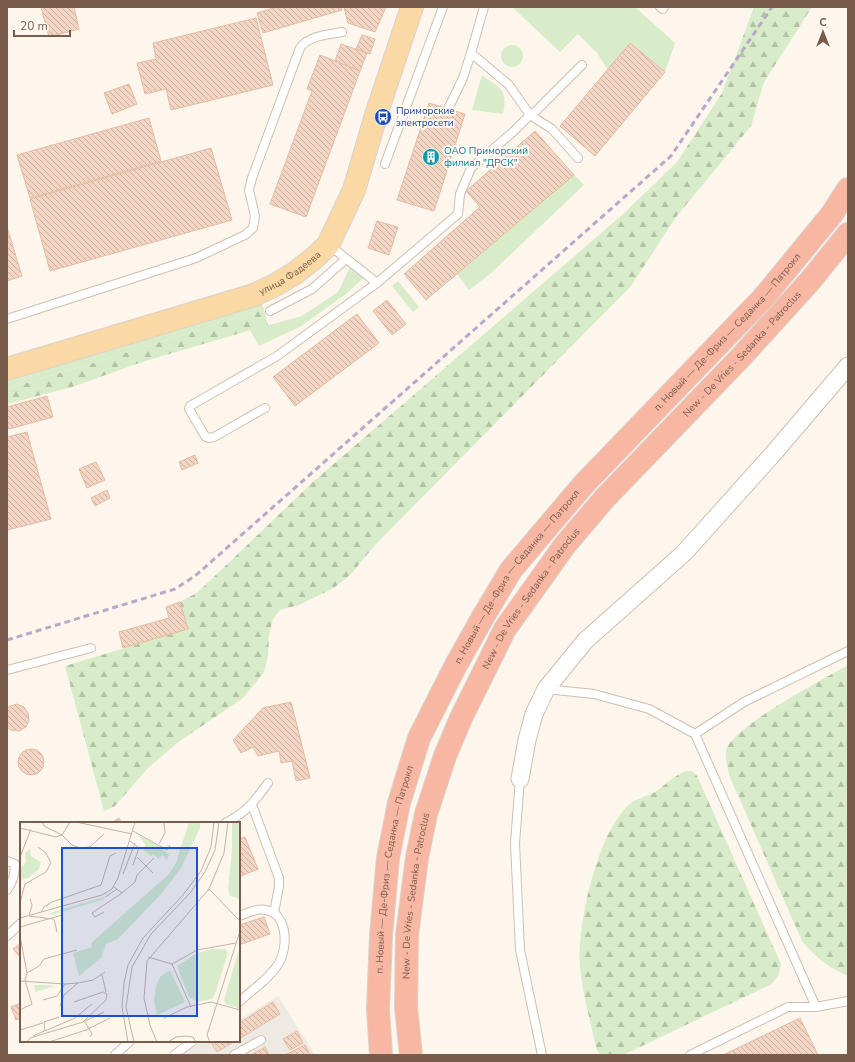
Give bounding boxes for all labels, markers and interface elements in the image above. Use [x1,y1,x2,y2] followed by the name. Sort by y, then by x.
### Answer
[14,12,70,38] scale bar
[803,12,843,52] north arrow
[819,15,827,30] text: С
[20,18,48,34] text: 20 m
[396,104,455,130] place label: Приморские электросети
[373,107,393,127] bus stop icon: Приморские электросети
[444,144,528,170] place label: ОАО Приморский филиал "ДРСК"
[421,147,441,167] building icon: ОАО Приморский филиал "ДРСК"
[257,248,324,299] street label: улица Фадеева
[651,250,804,414] street label: п. Новый — Де-Фриз — Седанка — Патрокл
[680,288,805,420] street label: New - De Vries - Sedanka - Patroclus
[451,487,583,667] street label: п. Новый — Де-Фриз — Седанка — Патрокл
[479,525,584,672] street label: New - De Vries - Sedanka - Patroclus
[372,764,417,974] street label: п. Новый — Де-Фриз — Седанка — Патрокл
[399,811,433,979] street label: New - De Vries - Sedanka - Patroclus
[20,822,240,1042] inset map

